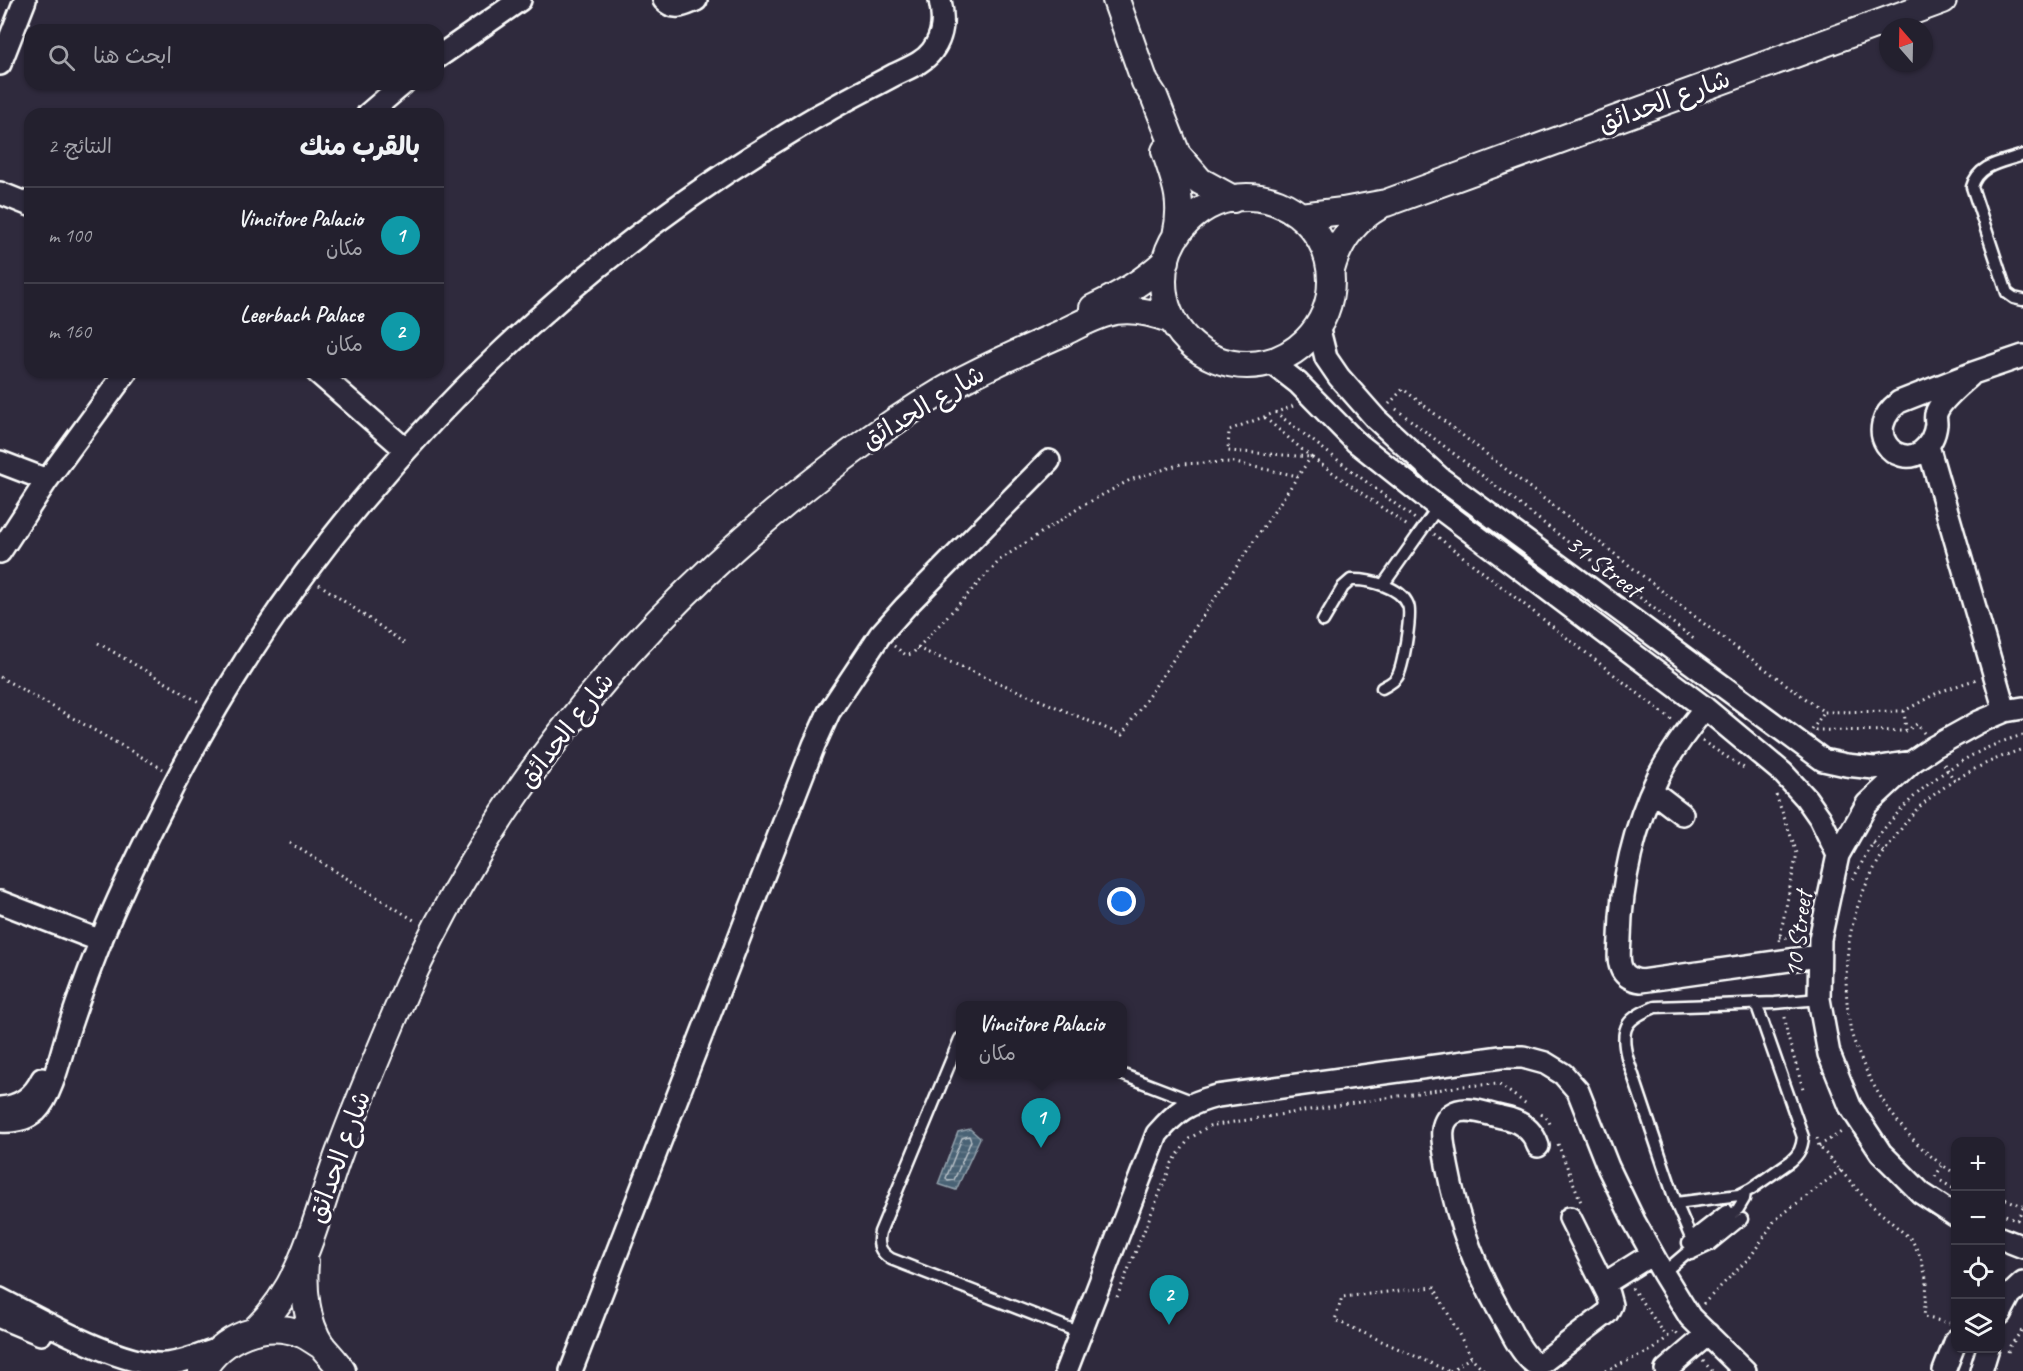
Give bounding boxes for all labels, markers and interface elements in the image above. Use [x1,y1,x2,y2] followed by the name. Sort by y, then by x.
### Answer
[1879,18,1933,72] north arrow
[24,24,444,90] search box
[45,41,78,74] icon: search
[93,42,172,70] text: ابحث هنا
[1593,62,1735,141] street label: شارع الحدائق
[300,130,420,163] text: بالقرب منك
[48,134,112,159] text: النتائج: 2
[238,205,363,233] text: Vincitore Palacio
[48,223,91,248] text: 100 m
[396,223,405,248] text: 1
[326,236,363,261] text: مكان
[240,301,363,329] text: Leerbach Palace
[48,319,91,344] text: 160 m
[396,319,405,344] text: 2
[326,332,363,357] text: مكان
[855,357,991,458] street label: شارع الحدائق
[1560,527,1651,607] street label: 31 Street
[510,665,622,795] street label: شارع الحدائق
[1776,886,1820,979] street label: 10 Street
[1107,887,1136,916] your location
[956,1001,1127,1079] popup
[979,1010,1104,1038] text: Vincitore Palacio
[979,1041,1016,1066] text: مكان
[300,1086,379,1228] street label: شارع الحدائق
[1022,1098,1060,1148] pin: 1
[1951,1137,2005,1353] map controls
[1951,1137,2005,1191] button: +
[1951,1191,2005,1245] button: −
[1951,1245,2005,1299] button: locate
[1150,1276,1188,1325] pin: 2
[1951,1299,2005,1353] button: layers

